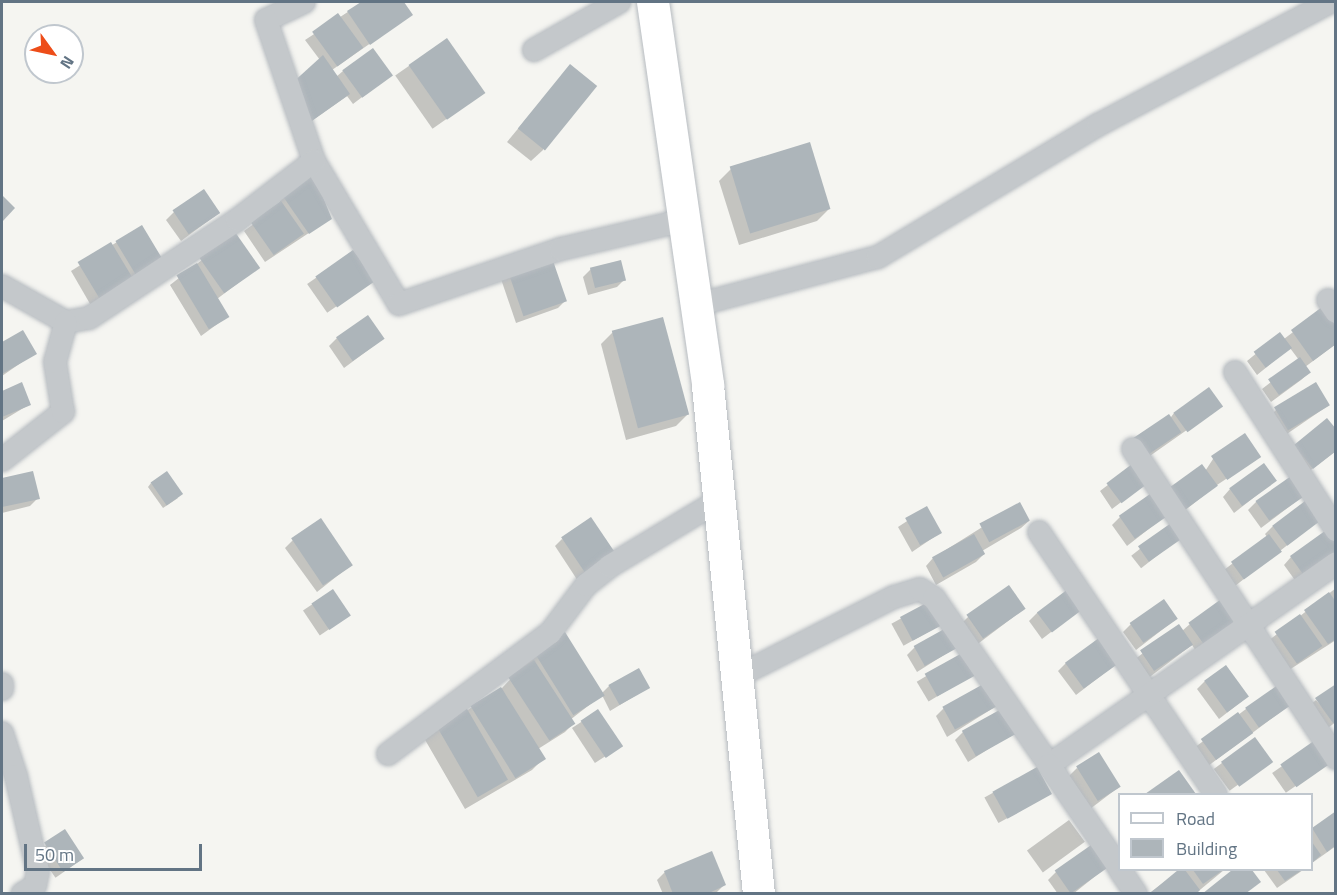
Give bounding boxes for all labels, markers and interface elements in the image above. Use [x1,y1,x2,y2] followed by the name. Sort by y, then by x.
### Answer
[24,24,84,84] north arrow
[54,52,81,74] text: N
[1118,793,1313,871] legend
[1176,805,1215,832] text: Road
[27,832,206,870] scale bar
[1176,835,1237,862] text: Building
[35,841,74,868] text: 50 m

